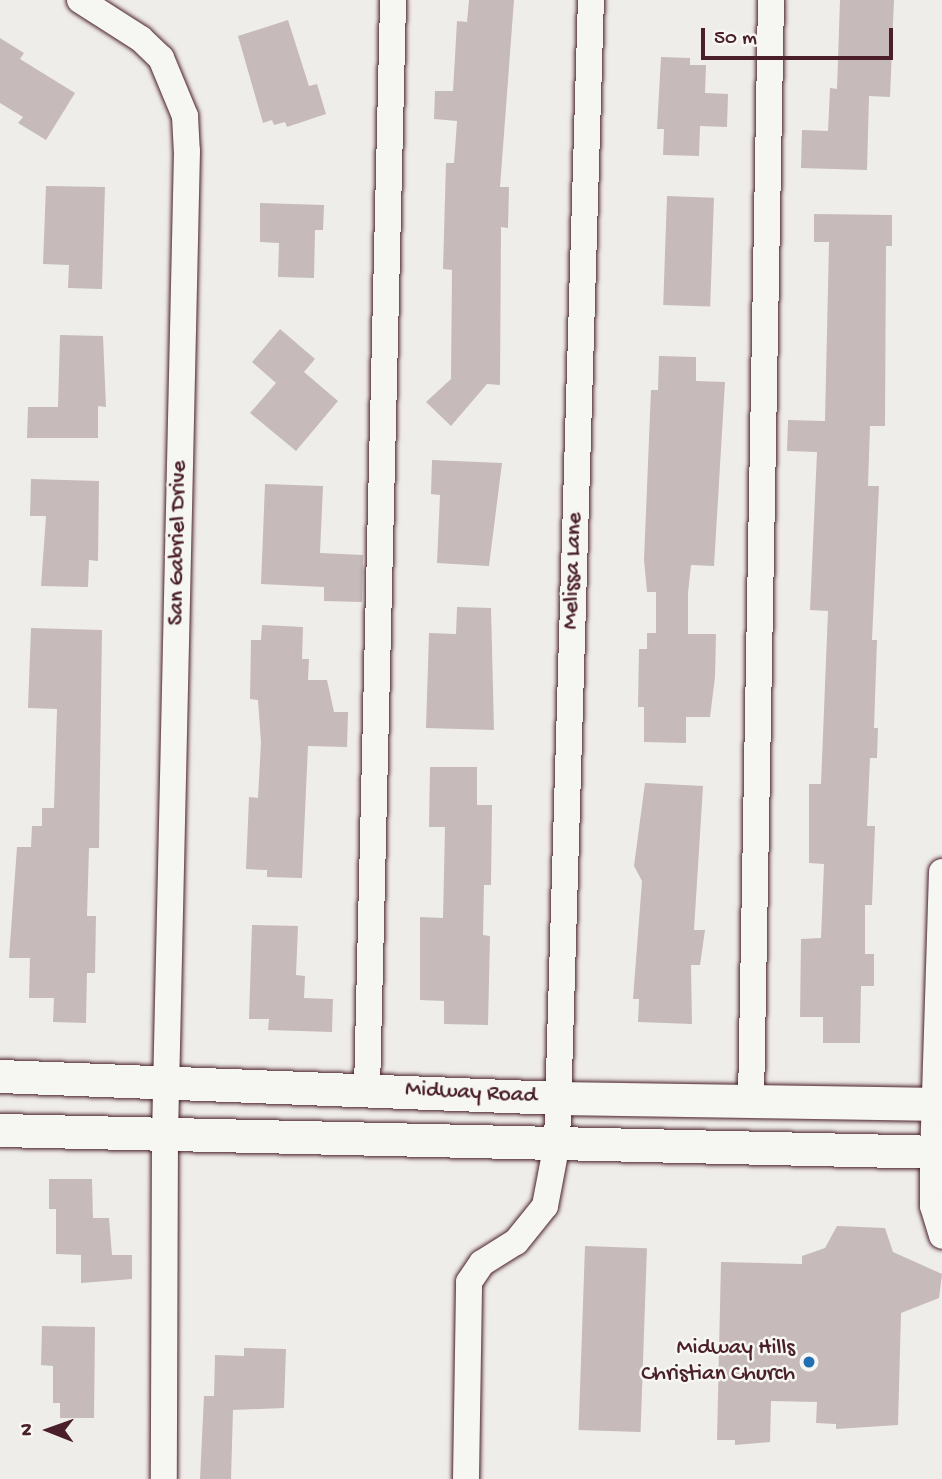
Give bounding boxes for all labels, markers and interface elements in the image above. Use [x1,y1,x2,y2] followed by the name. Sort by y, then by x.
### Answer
[704,14,897,58] scale bar
[714,27,757,52] text: 50 m
[164,460,194,626] street label: San Gabriel Drive
[558,512,590,630] street label: Melissa Lane
[404,1077,538,1111] street label: Midway Road
[641,1335,795,1389] place label: Midway Hills Christian Church
[801,1354,817,1370] marker: Midway Hills Christian Church
[14,1395,84,1465] north arrow
[16,1423,39,1436] text: N

